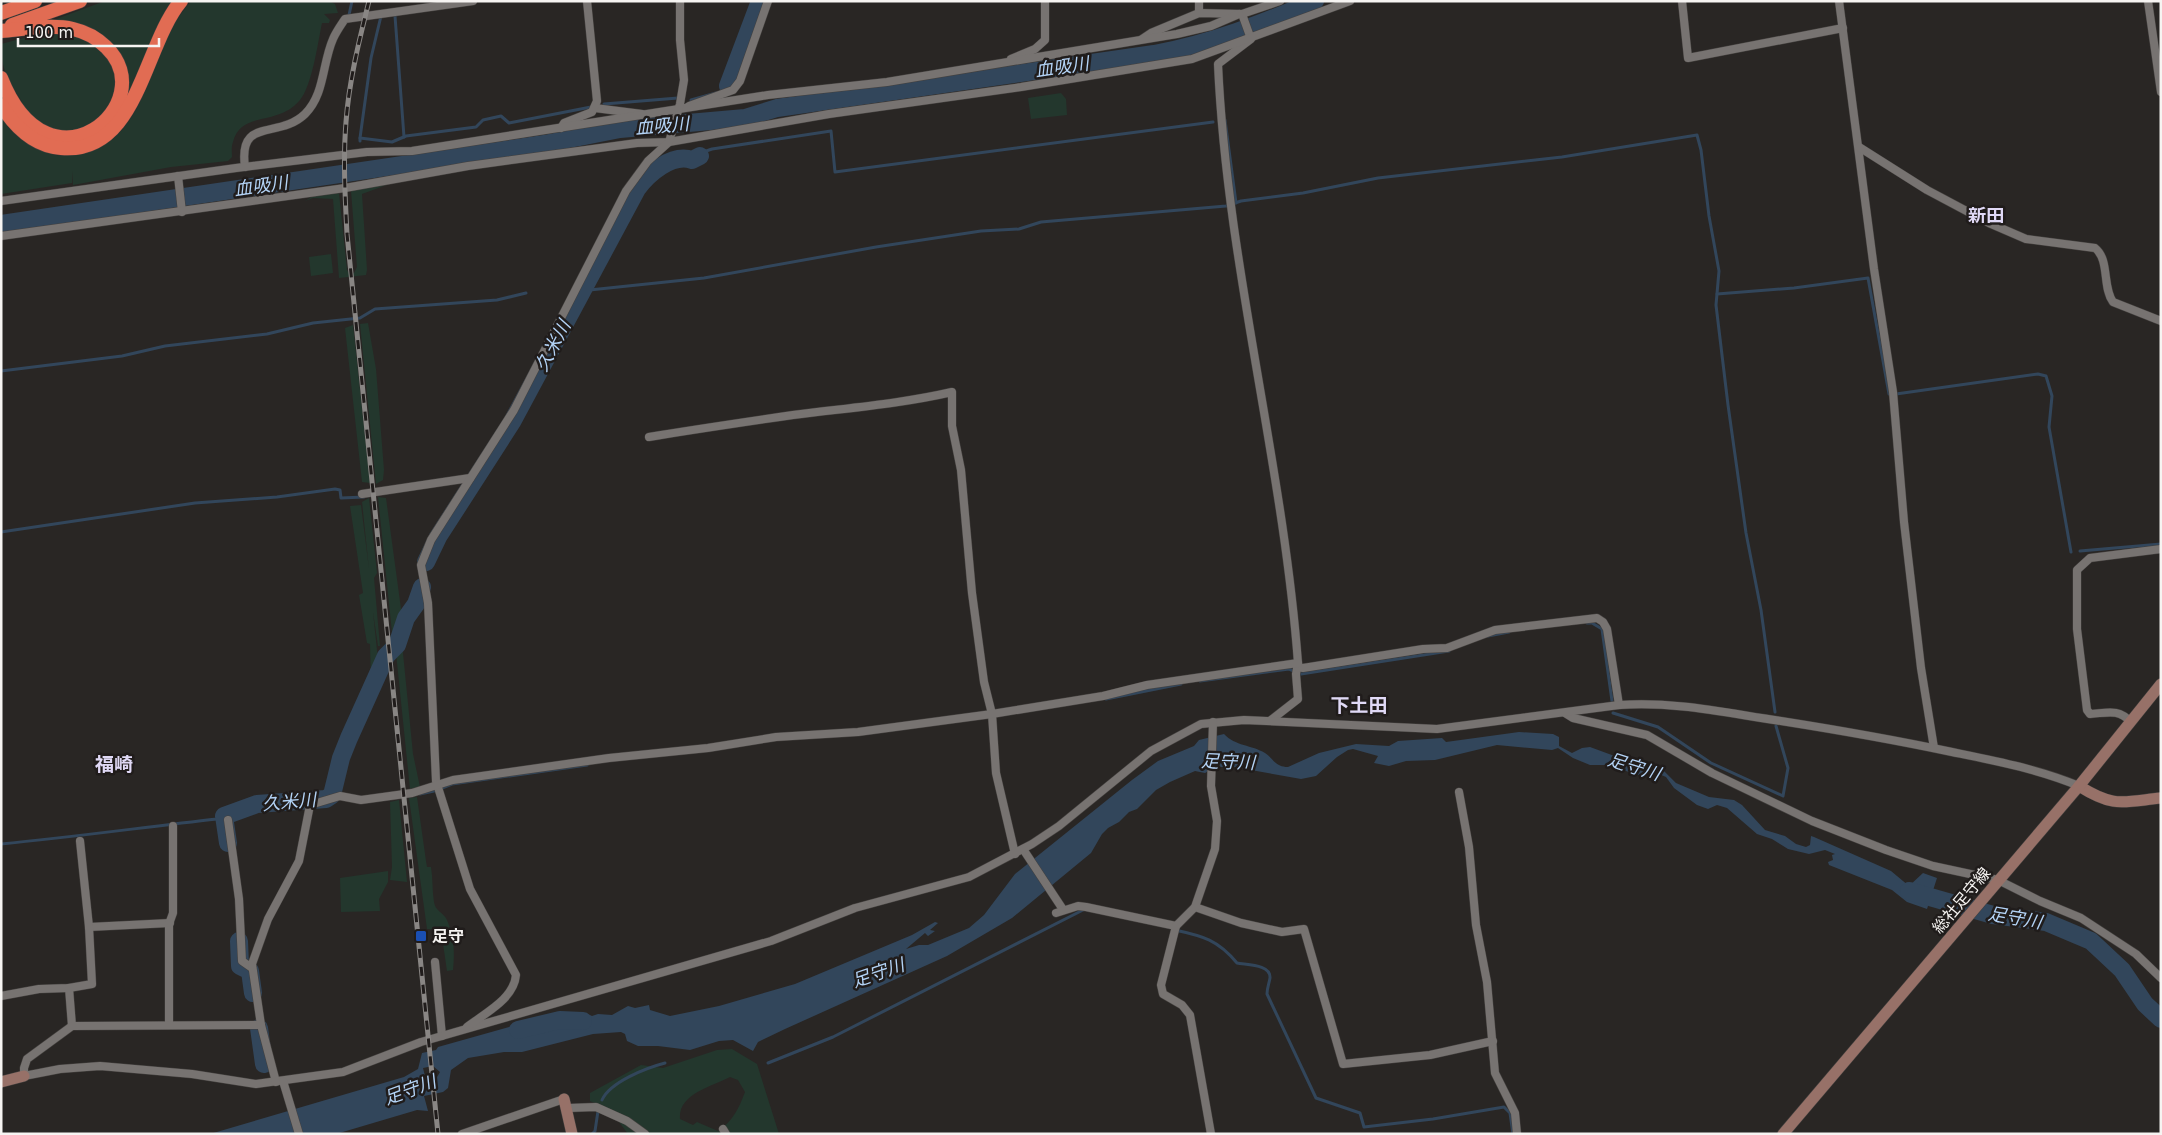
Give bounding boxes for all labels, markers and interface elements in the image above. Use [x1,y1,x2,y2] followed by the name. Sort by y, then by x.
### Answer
[18,15,159,47] scale bar
[25,24,73,42] text: 100 m
[1034,52,1092,81] water label: 血吸川
[634,113,692,138] water label: 血吸川
[233,171,291,200] water label: 血吸川
[1968,205,2004,226] district label: 新田
[531,315,575,375] water label: 久米川
[1330,694,1388,716] district label: 下土田
[1605,749,1665,785] water label: 足守川
[1201,750,1257,773] water label: 足守川
[95,753,133,775] district label: 福崎
[261,789,319,814] water label: 久米川
[1928,864,1994,937] street label: 総社足守線
[1987,902,2045,933] water label: 足守川
[432,927,464,946] place label: 足守
[414,929,428,943] marker: 足守
[849,953,909,991] water label: 足守川
[381,1070,441,1109] water label: 足守川

